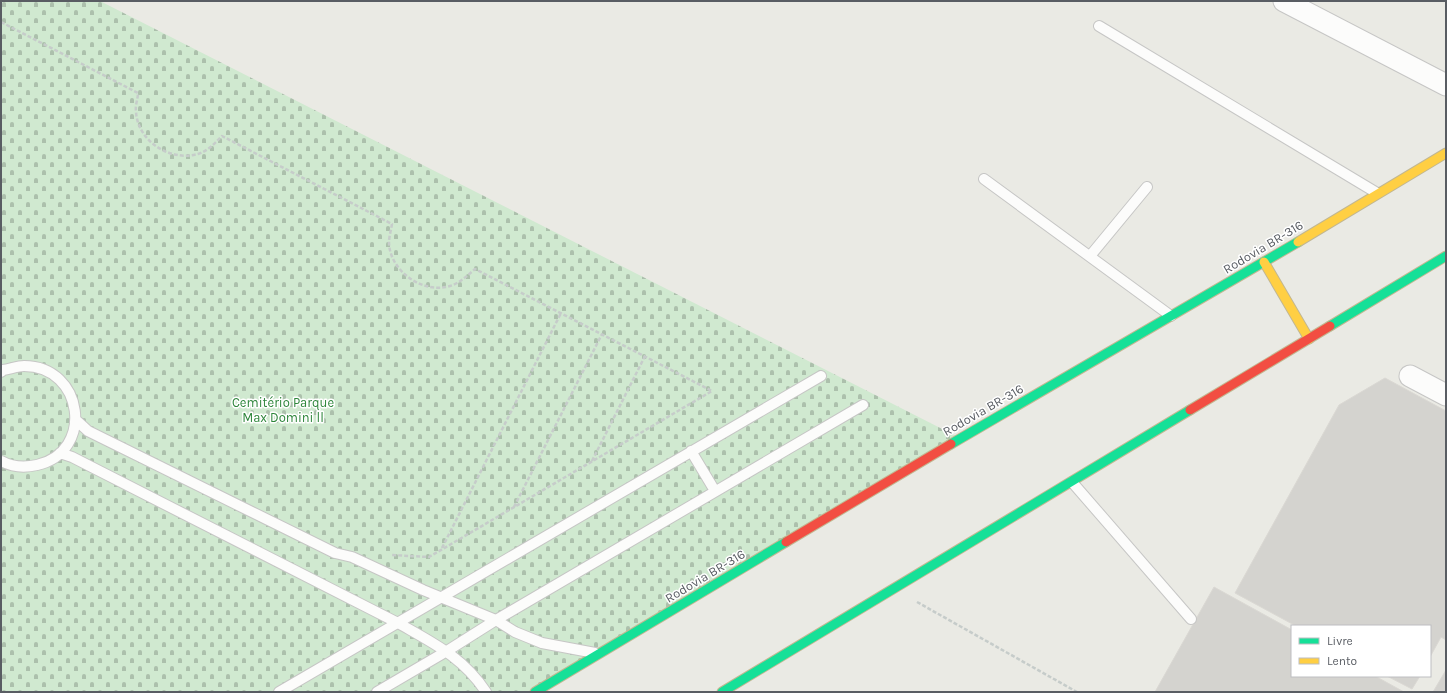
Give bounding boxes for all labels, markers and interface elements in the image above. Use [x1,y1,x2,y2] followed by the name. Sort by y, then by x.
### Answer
[1220,217,1306,277] street label: Rodovia BR-316
[940,381,1026,439] street label: Rodovia BR-316
[232,395,334,425] park label: Cemitério Parque Max Domini ll
[662,546,748,606] street label: Rodovia BR-316
[1291,625,1431,677] legend
[1327,634,1353,648] text: Livre
[1327,654,1357,668] text: Lento

